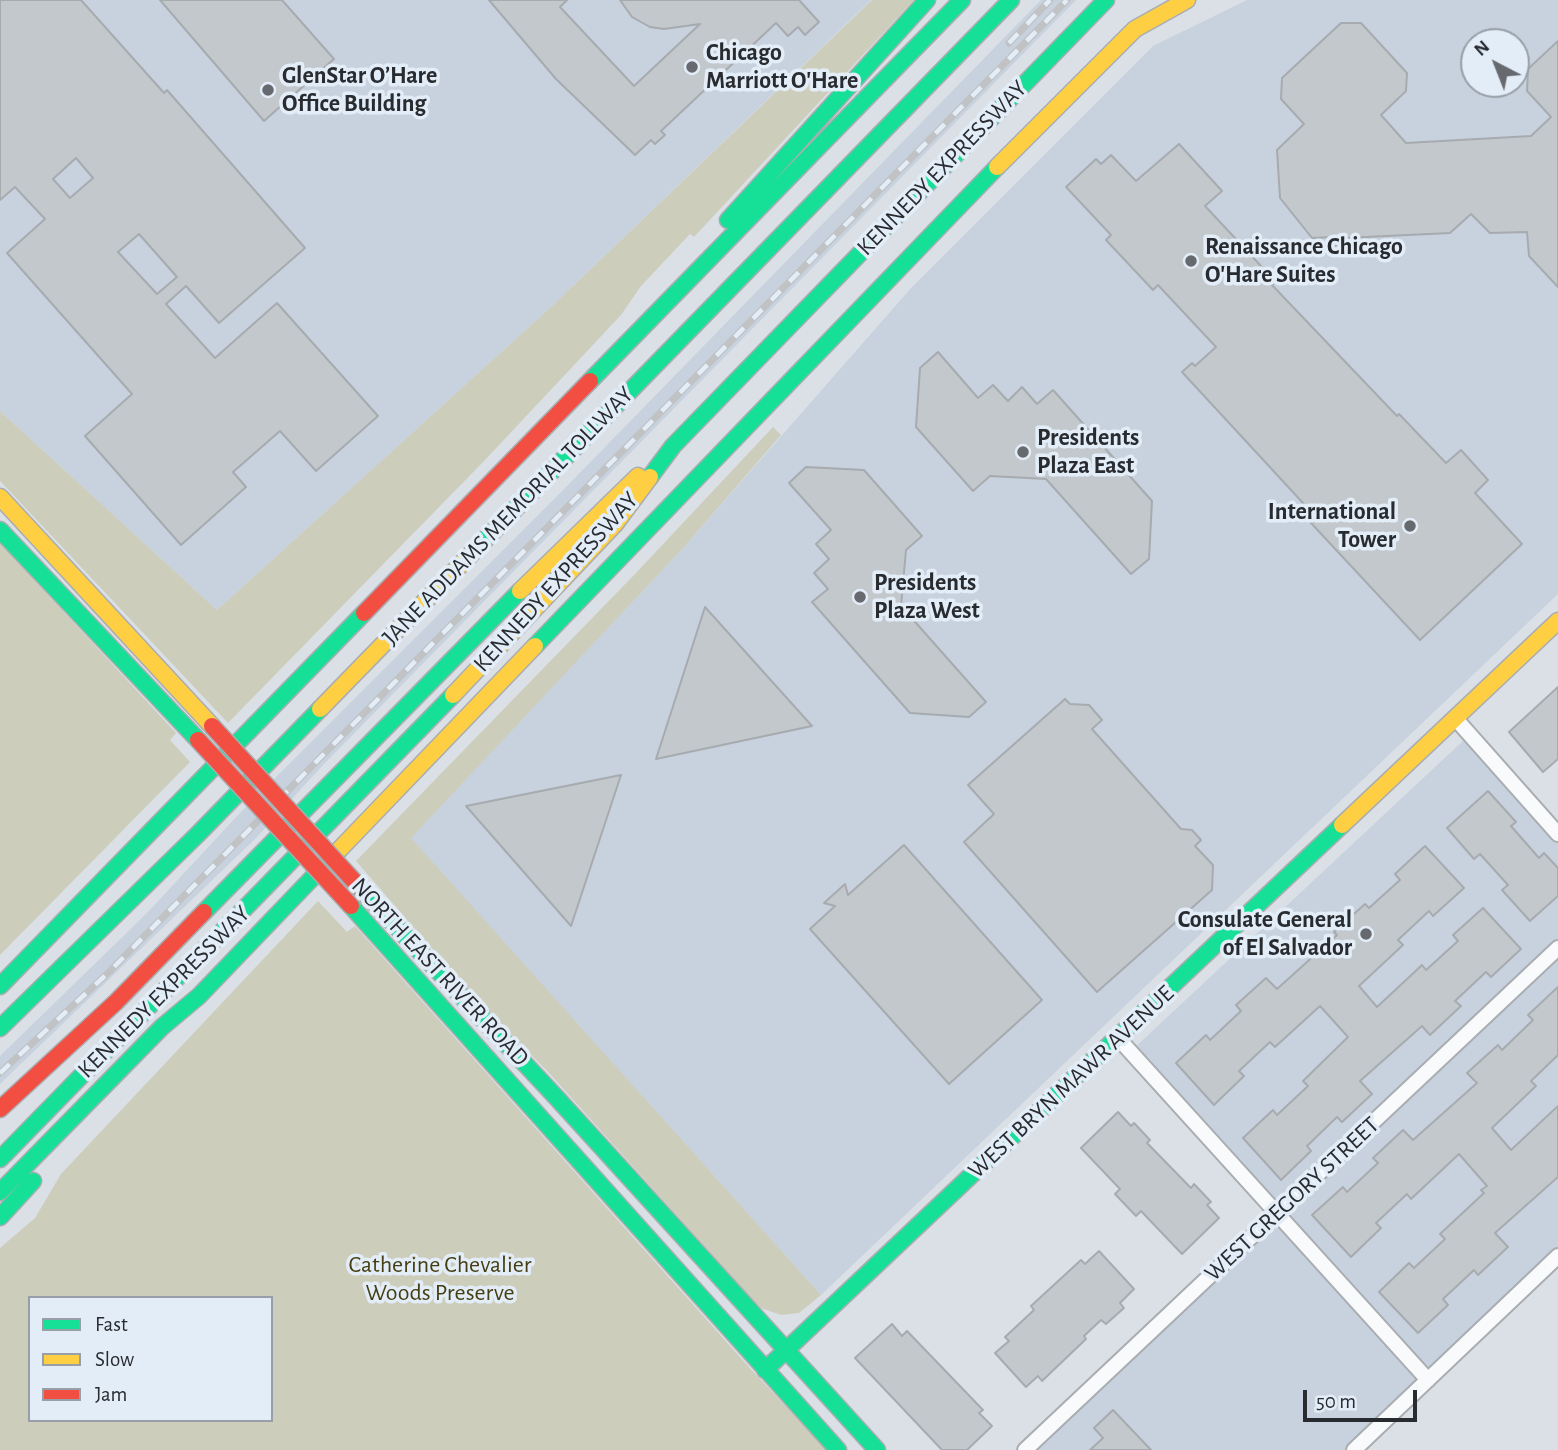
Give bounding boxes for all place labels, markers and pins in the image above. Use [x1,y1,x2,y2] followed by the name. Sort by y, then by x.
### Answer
[706,39,858,95] place label: Chicago Marriott O'Hare
[684,59,700,75] marker: Chicago Marriott O'Hare
[282,62,437,118] place label: GlenStar O’Hare Office Building
[260,82,276,98] marker: GlenStar O’Hare Office Building
[1205,233,1403,289] place label: Renaissance Chicago O'Hare Suites
[1183,253,1199,269] marker: Renaissance Chicago O'Hare Suites
[1037,424,1139,480] place label: Presidents Plaza East
[1015,444,1031,460] marker: Presidents Plaza East
[1268,498,1396,554] place label: International Tower
[1402,518,1418,534] marker: International Tower
[874,569,980,625] place label: Presidents Plaza West
[852,589,868,605] marker: Presidents Plaza West
[1178,906,1352,962] place label: Consulate General of El Salvador
[1358,926,1374,942] marker: Consulate General of El Salvador

